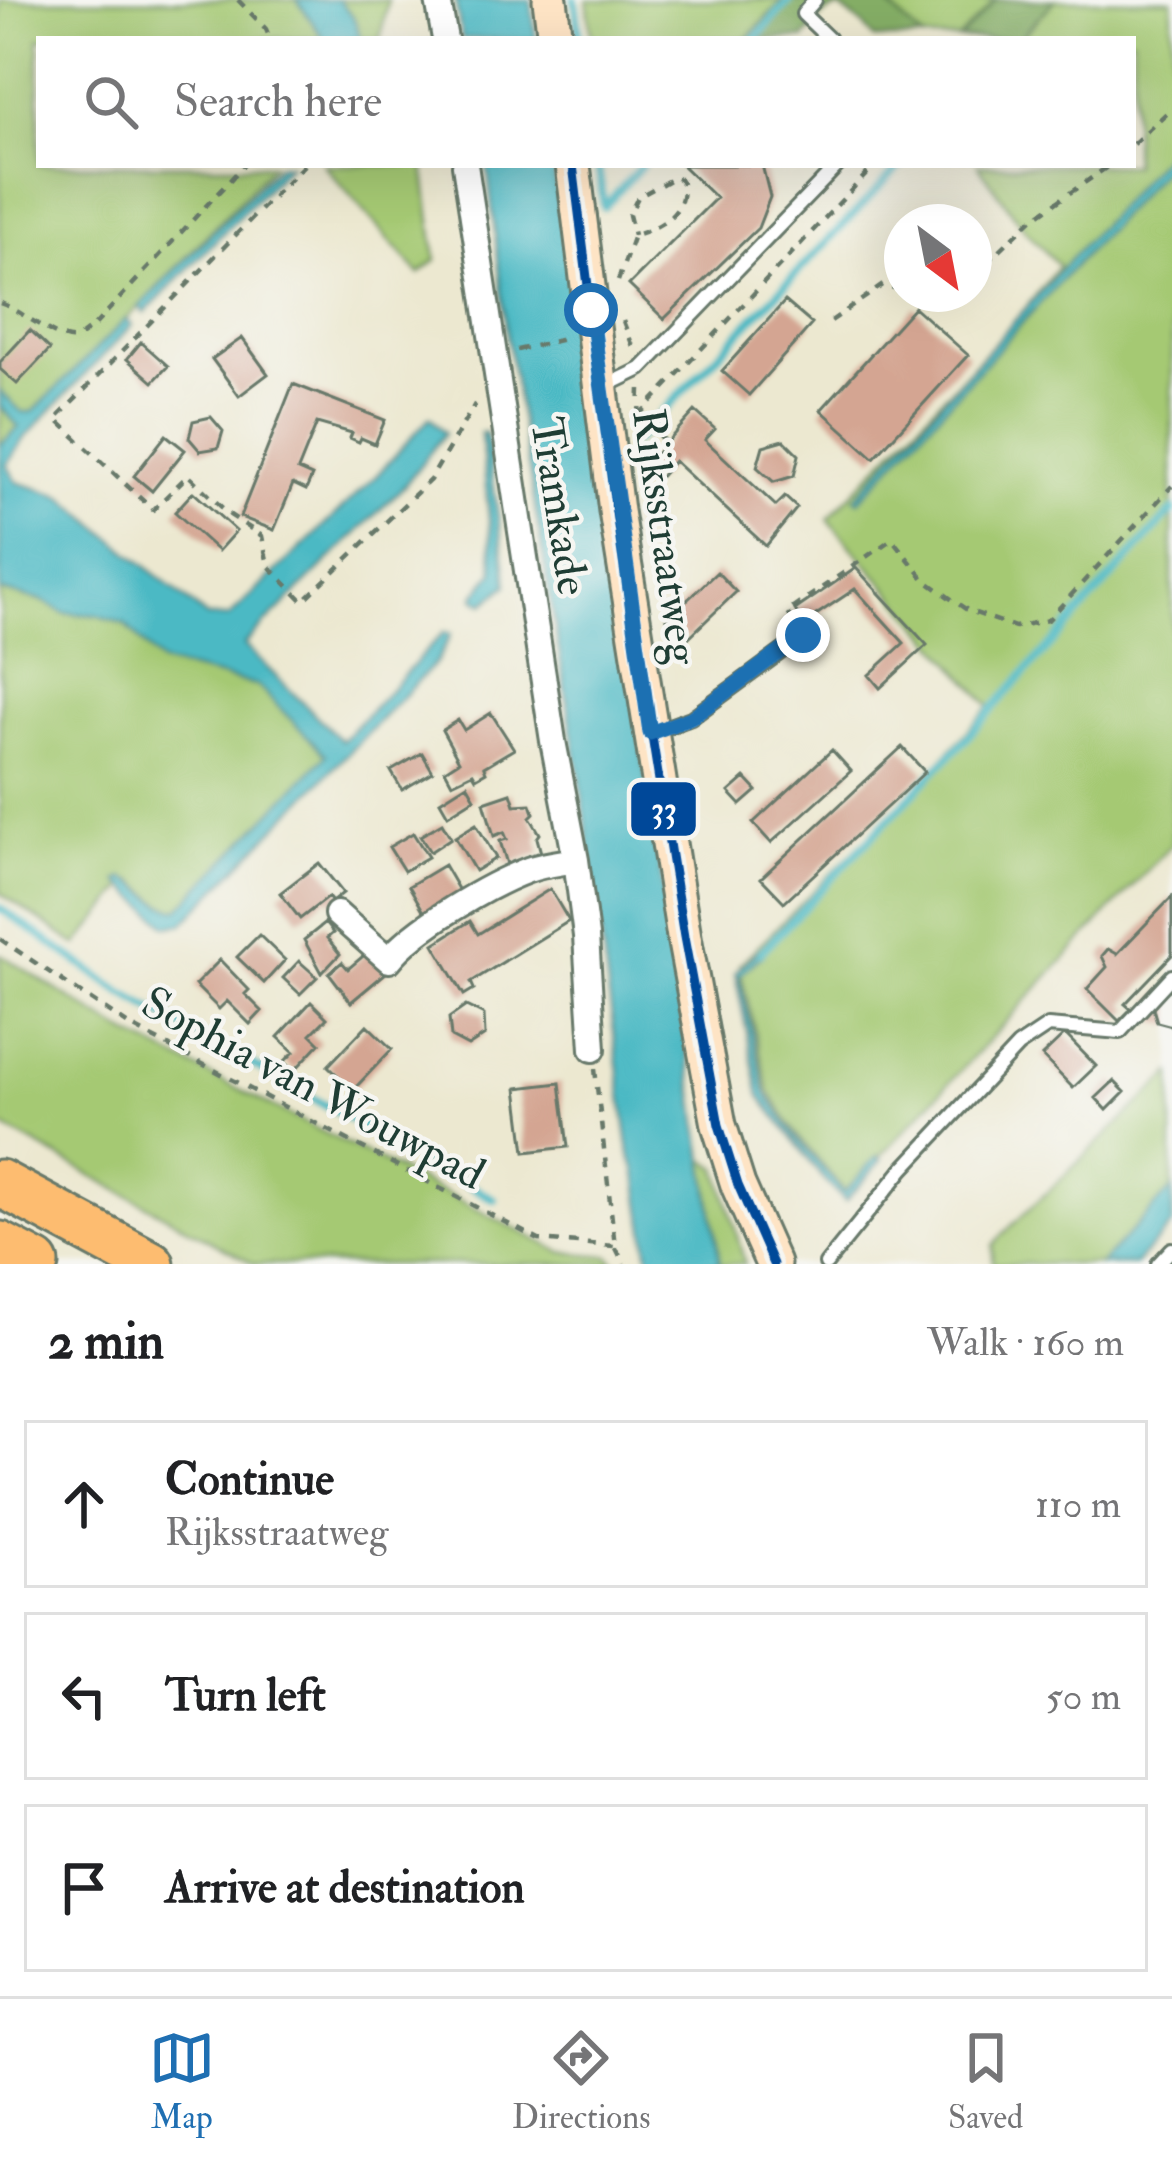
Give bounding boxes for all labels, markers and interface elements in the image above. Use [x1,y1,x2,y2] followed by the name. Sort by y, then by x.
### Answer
[36,36,1136,168] search box
[78,69,144,135] icon: search
[174,74,382,130] text: Search here
[884,204,992,312] north arrow
[564,283,618,337] route start
[619,405,711,669] street label: Rijksstraatweg
[517,413,601,599] street label: Tramkade
[776,608,830,662] route end
[629,780,698,838] line badge: 33
[651,789,677,830] text: 33
[132,975,494,1203] street label: Sophia van Wouwpad
[48,1310,164,1374] text: 2 min
[927,1318,1124,1367] text: Walk · 160 m
[165,1452,334,1508] text: Continue
[51,1471,117,1537] icon: ahead
[1035,1480,1121,1529] text: 110 m
[165,1508,388,1557] text: Rijksstraatweg
[51,1663,117,1729] icon: left
[165,1668,326,1724] text: Turn left
[1046,1672,1121,1721] text: 50 m
[51,1855,117,1921] icon: arrive
[165,1860,525,1916] text: Arrive at destination
[149,2025,215,2138] tab: Map
[512,2025,651,2138] tab: Directions
[948,2025,1023,2138] tab: Saved

